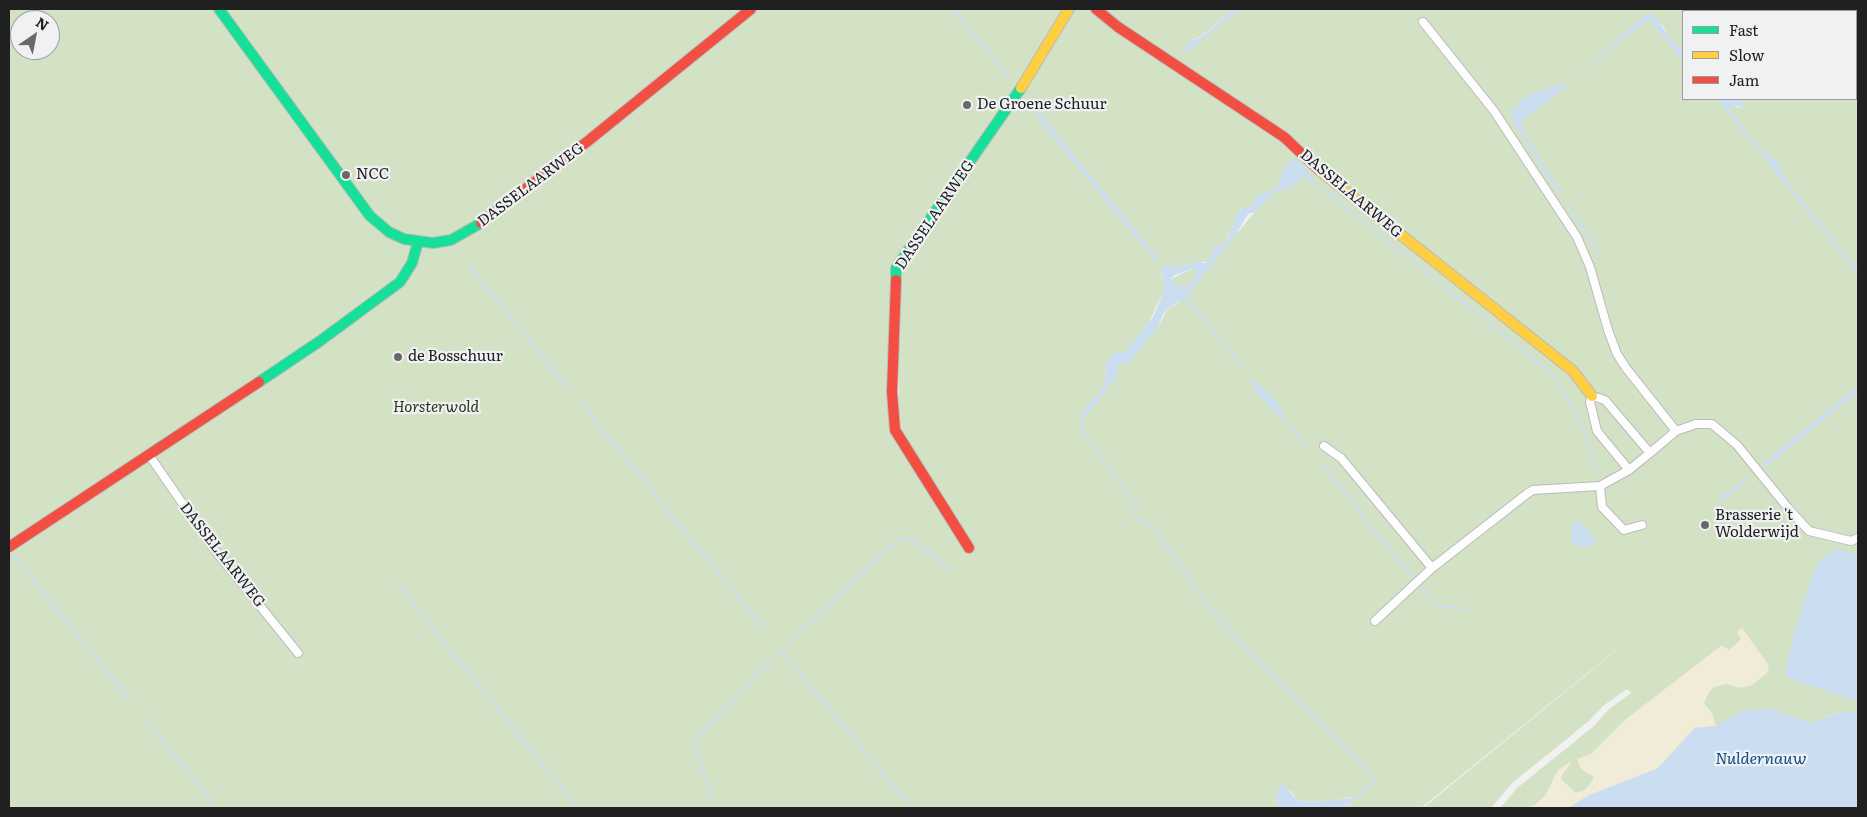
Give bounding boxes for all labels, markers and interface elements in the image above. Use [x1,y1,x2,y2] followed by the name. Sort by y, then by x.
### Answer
[10,10,60,60] north arrow
[1682,10,1857,100] legend
[32,12,53,35] text: N
[1729,18,1758,41] text: Fast
[1729,43,1764,66] text: Slow
[1729,68,1759,91] text: Jam
[977,96,1107,114] place label: De Groene Schuur
[961,99,973,111] marker: De Groene Schuur
[475,139,587,231] street label: DASSELAARWEG
[1296,146,1406,242] street label: DASSELAARWEG
[892,157,978,273] street label: DASSELAARWEG
[356,166,389,184] place label: NCC
[340,169,352,181] marker: NCC
[408,348,503,366] place label: de Bosschuur
[392,351,404,363] marker: de Bosschuur
[393,399,479,417] park label: Horsterwold
[176,499,268,611] street label: DASSELAARWEG
[1715,507,1799,542] place label: Brasserie 't Wolderwijd
[1699,519,1711,531] marker: Brasserie 't Wolderwijd
[1715,749,1807,769] water label: Nuldernauw

